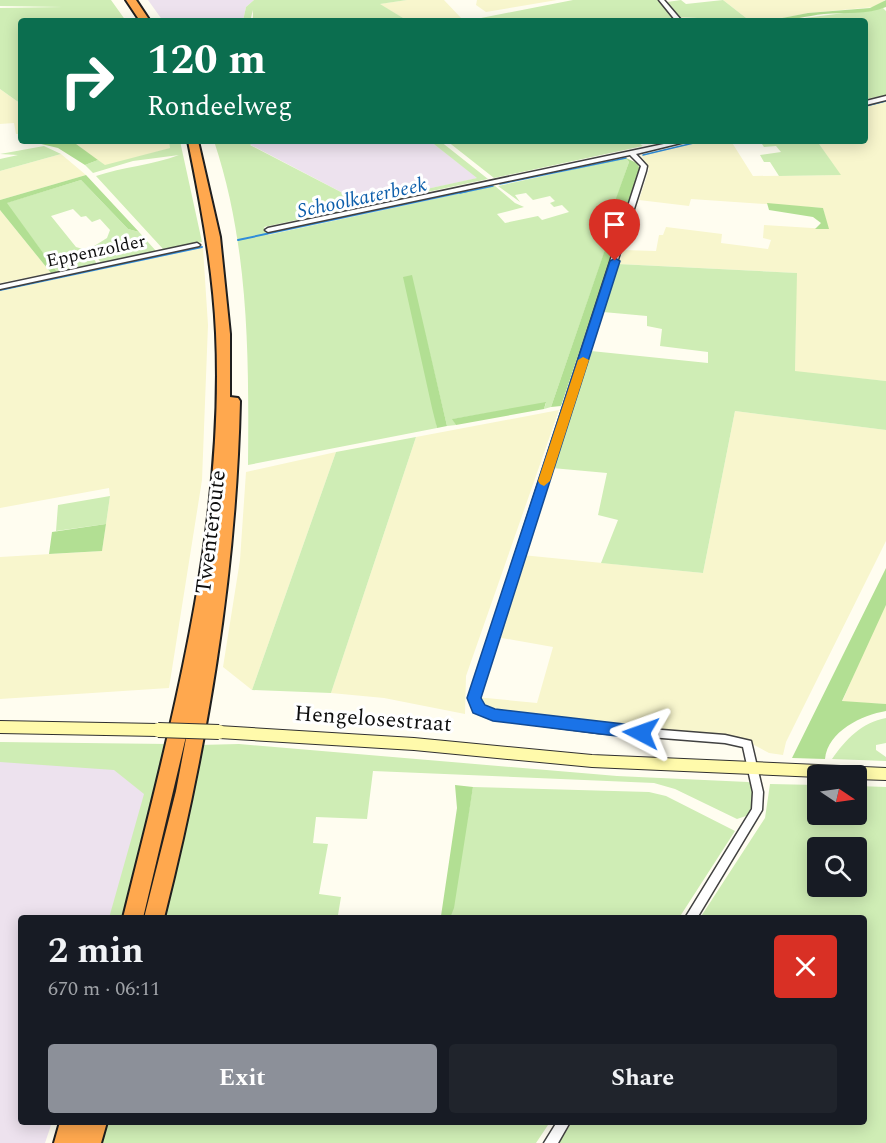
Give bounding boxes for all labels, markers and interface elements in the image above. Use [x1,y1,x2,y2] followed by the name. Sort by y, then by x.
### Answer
[147,29,266,92] text: 120 m
[48,42,126,120] icon: right
[147,86,292,128] text: Rondeelweg
[294,169,430,226] water label: Schoolkaterbeek
[589,199,640,261] pin
[598,208,631,241] icon: arrive
[44,227,148,275] street label: Eppenzolder
[187,468,235,596] street label: Twenteroute
[293,697,453,741] street label: Hengelosestraat
[609,701,673,765] position arrow
[807,765,867,825] north arrow
[807,765,867,897] map controls
[807,837,867,897] button: search
[48,924,144,979] text: 2 min
[774,935,837,998] button: close
[48,974,160,1004] text: 670 m · 06:11
[48,1044,437,1113] button: Exit
[449,1044,837,1113] button: Share

